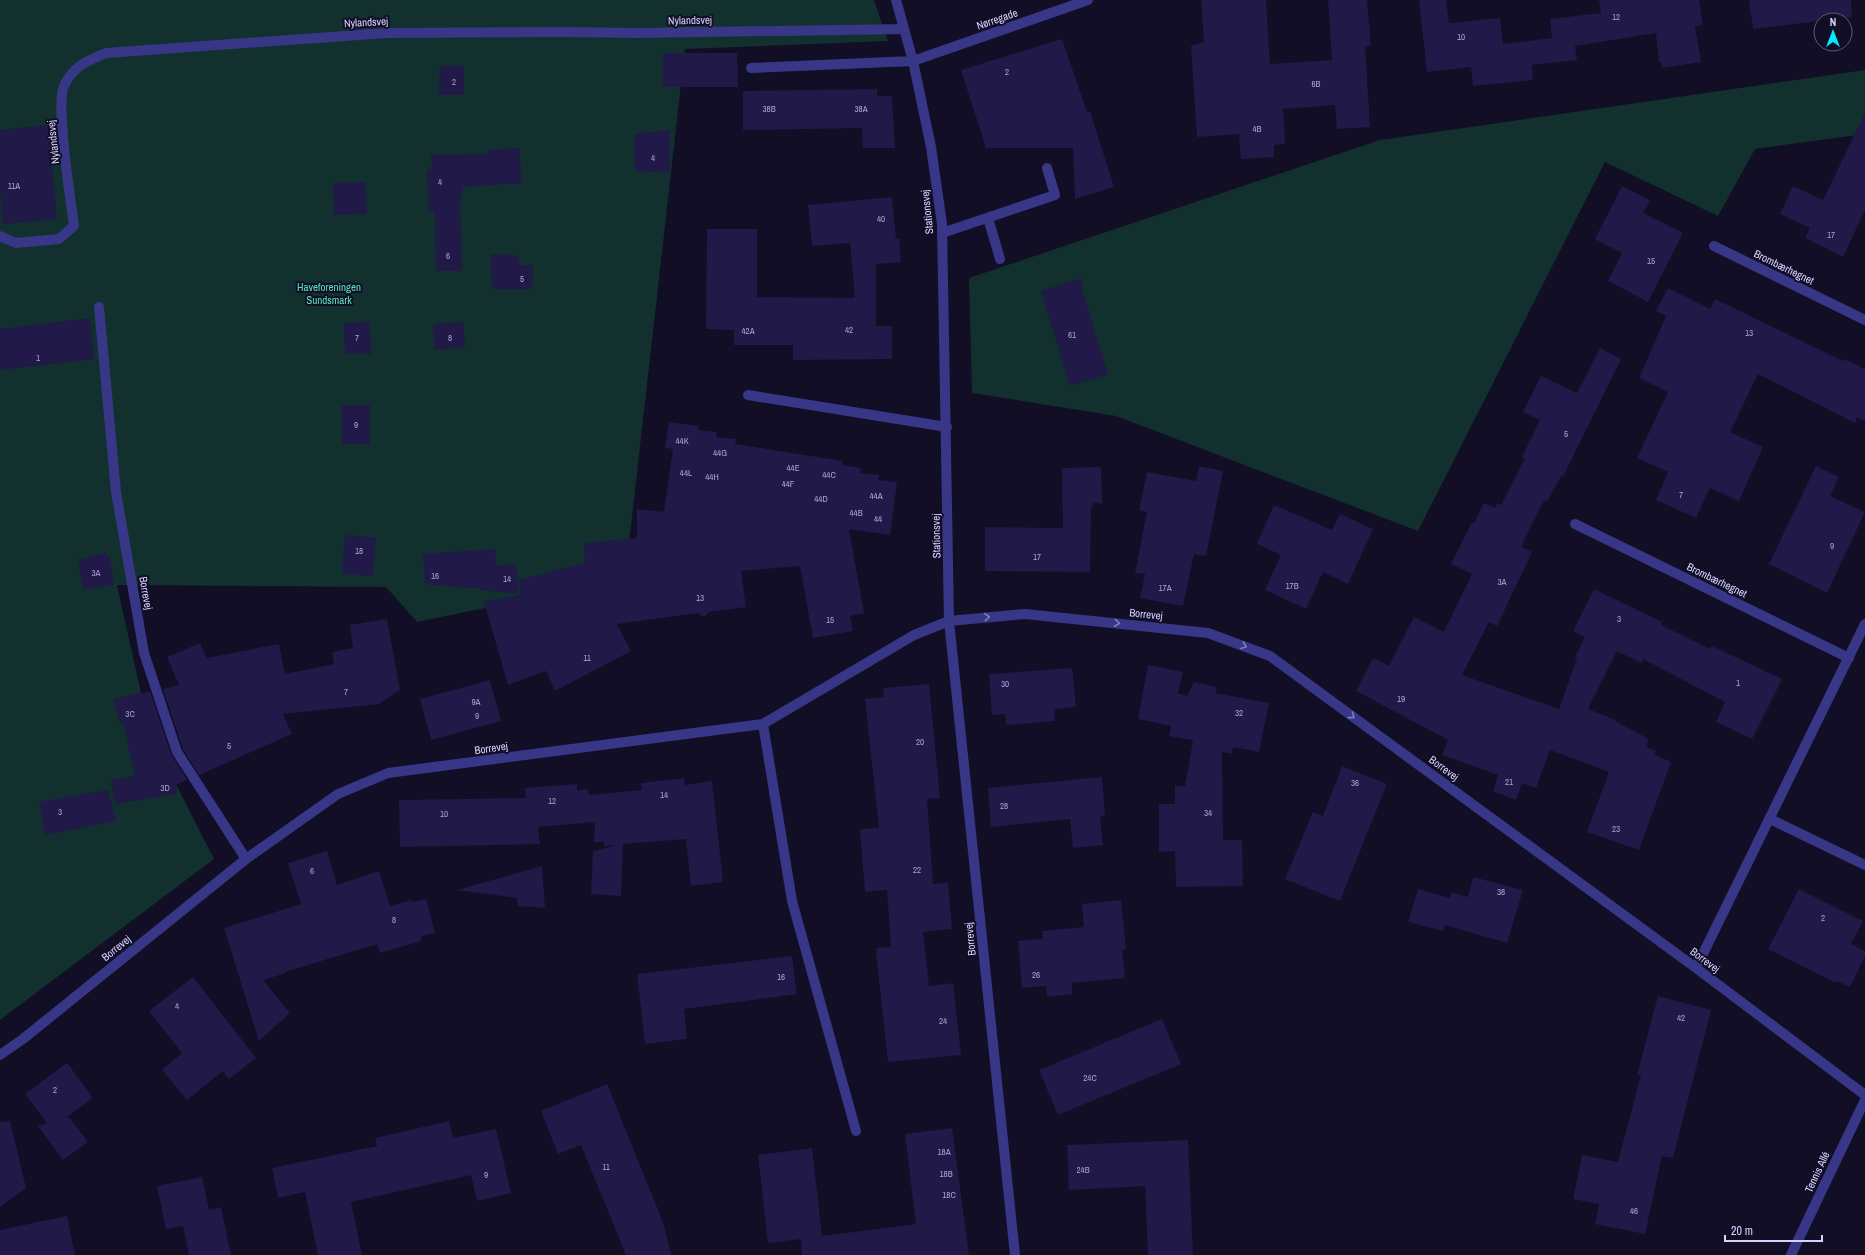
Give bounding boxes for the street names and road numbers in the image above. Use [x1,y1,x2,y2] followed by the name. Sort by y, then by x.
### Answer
[975,5,1019,33] street label: Nørregade
[668,13,712,27] street label: Nylandsvej
[344,14,388,30] street label: Nylandsvej
[44,119,62,165] street label: Nylandsvej
[918,189,936,235] street label: Stationsvej
[1752,246,1817,288] street label: Brombærhegnet
[929,514,943,558] street label: Stationsvej
[1685,559,1750,601] street label: Brombærhegnet
[136,575,156,611] street label: Borrevej
[1129,605,1163,623] street label: Borrevej
[473,739,509,757] street label: Borrevej
[1426,752,1462,784] street label: Borrevej
[961,922,979,956] street label: Borrevej
[99,932,133,964] street label: Borrevej
[1687,944,1723,976] street label: Borrevej
[1801,1149,1833,1195] street label: Tennis Allé

